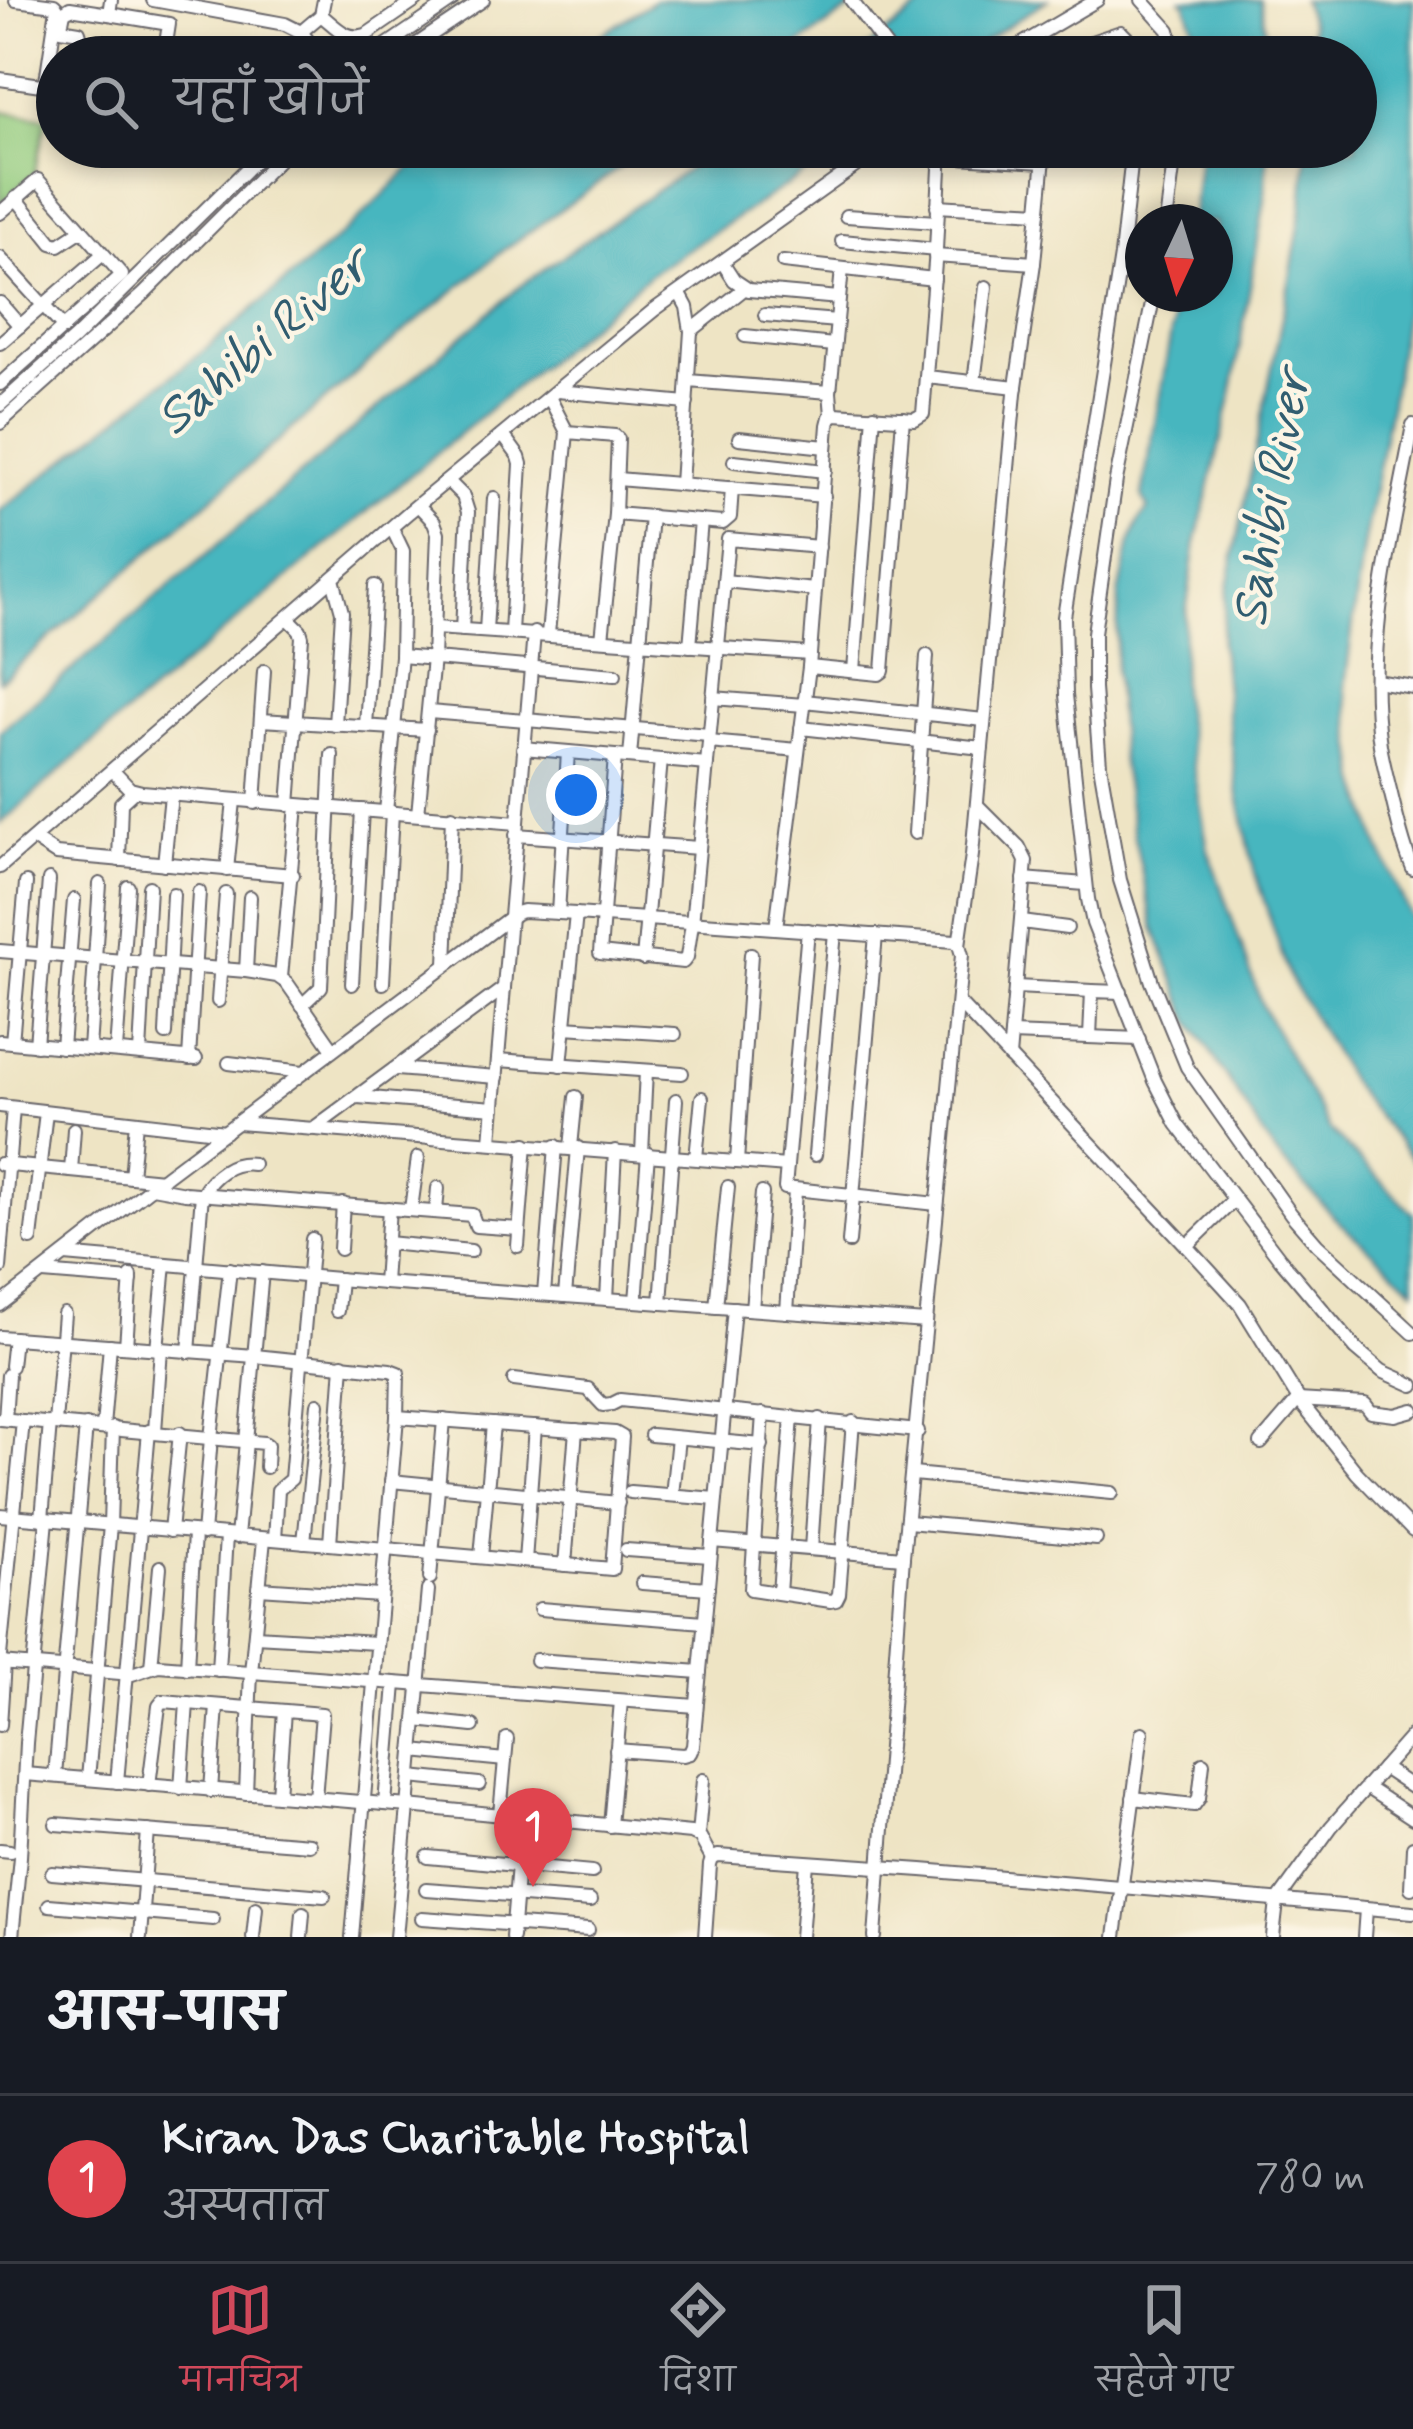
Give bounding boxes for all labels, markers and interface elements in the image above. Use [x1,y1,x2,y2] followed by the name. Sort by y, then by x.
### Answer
[36,36,1377,168] search box
[78,69,144,135] icon: search
[174,72,368,131] text: यहाँ खोजें
[1125,204,1233,312] north arrow
[143,230,389,452] water label: Sahibi River
[1218,358,1329,632] water label: Sahibi River
[546,765,606,825] your location
[494,1788,572,1887] pin: 1
[48,1982,283,2048] text: आस-पास
[162,2110,750,2169] text: Kiran Das Charitable Hospital
[78,2153,96,2204] text: 1
[1255,2153,1365,2204] text: 780 m
[162,2183,328,2234] text: अस्पताल
[180,2277,301,2416] tab: मानचित्र
[661,2277,736,2416] tab: दिशा
[1096,2277,1233,2416] tab: सहेजे गए

